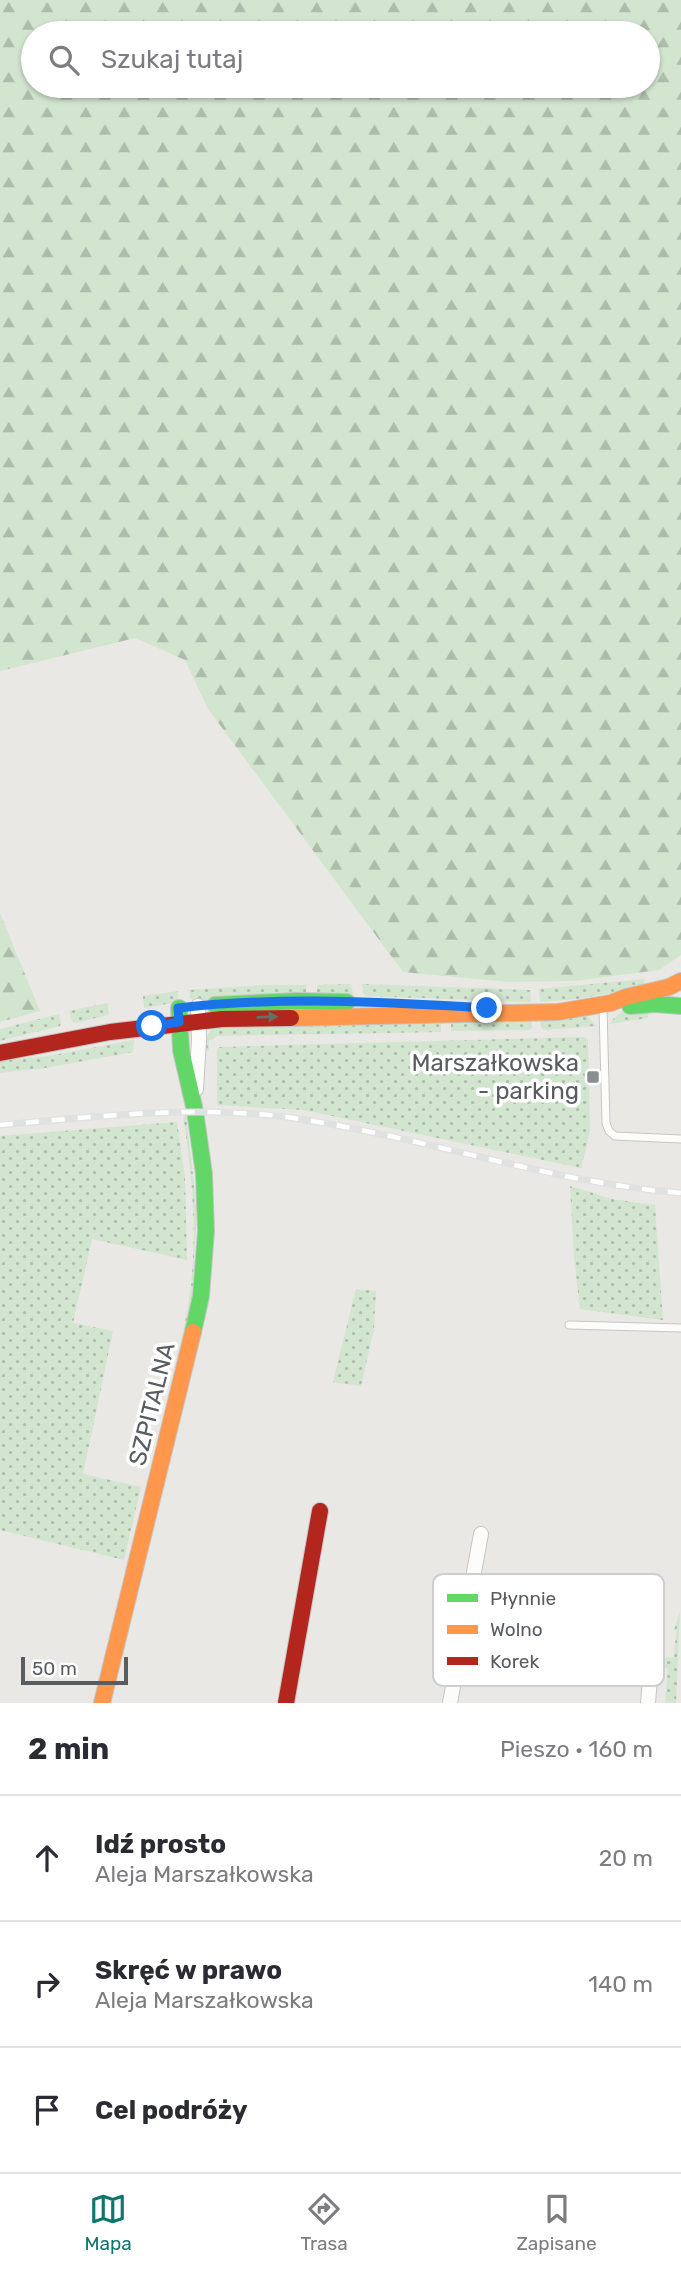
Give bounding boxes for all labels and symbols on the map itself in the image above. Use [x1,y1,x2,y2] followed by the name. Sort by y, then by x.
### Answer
[471,992,502,1023] route end
[136,1010,167,1041] route start
[256,1012,278,1023] one-way arrow
[411,1049,579,1105] place label: Marszałkowska - parking
[585,1069,601,1085] marker: Marszałkowska - parking
[123,1340,181,1468] street label: SZPITALNA
[433,1574,664,1686] legend
[490,1587,556,1610] text: Płynnie
[490,1618,543,1641] text: Wolno
[490,1650,539,1673] text: Korek
[21,1654,128,1686] scale bar

